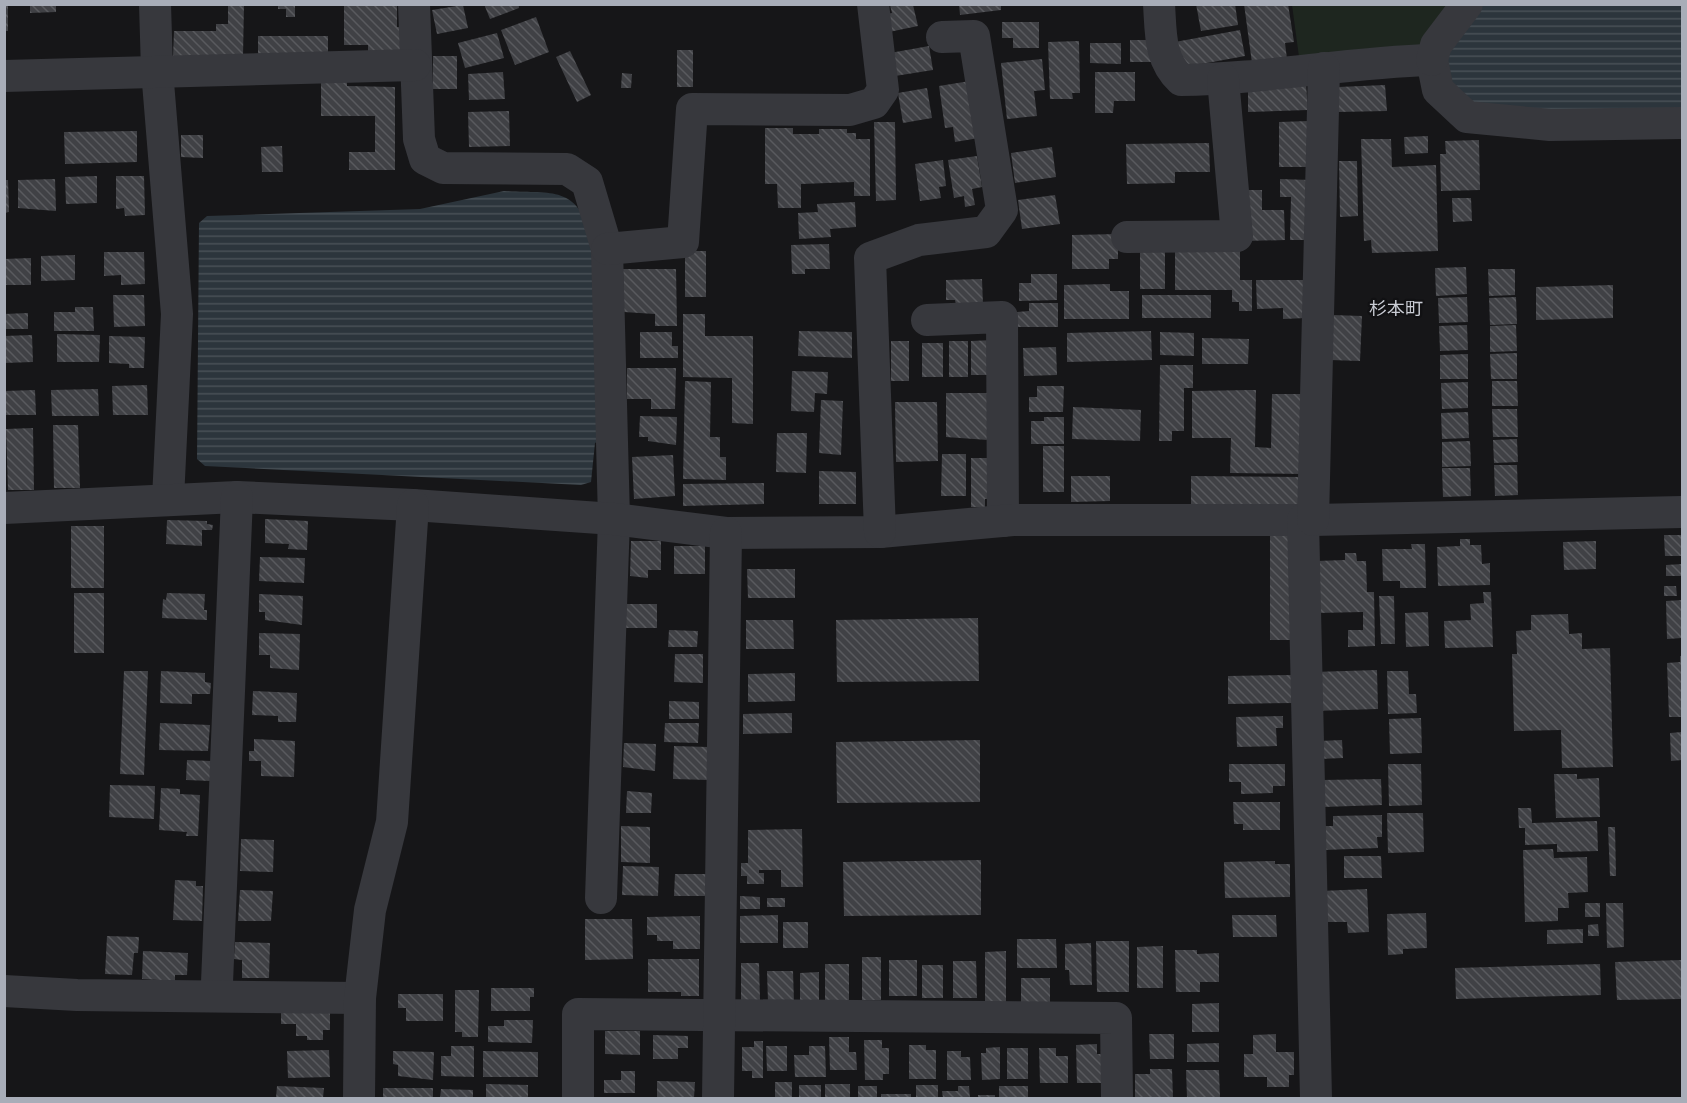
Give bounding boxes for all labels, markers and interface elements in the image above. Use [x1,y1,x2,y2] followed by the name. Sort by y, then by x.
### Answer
[1369,298,1423,320] district label: 杉本町

